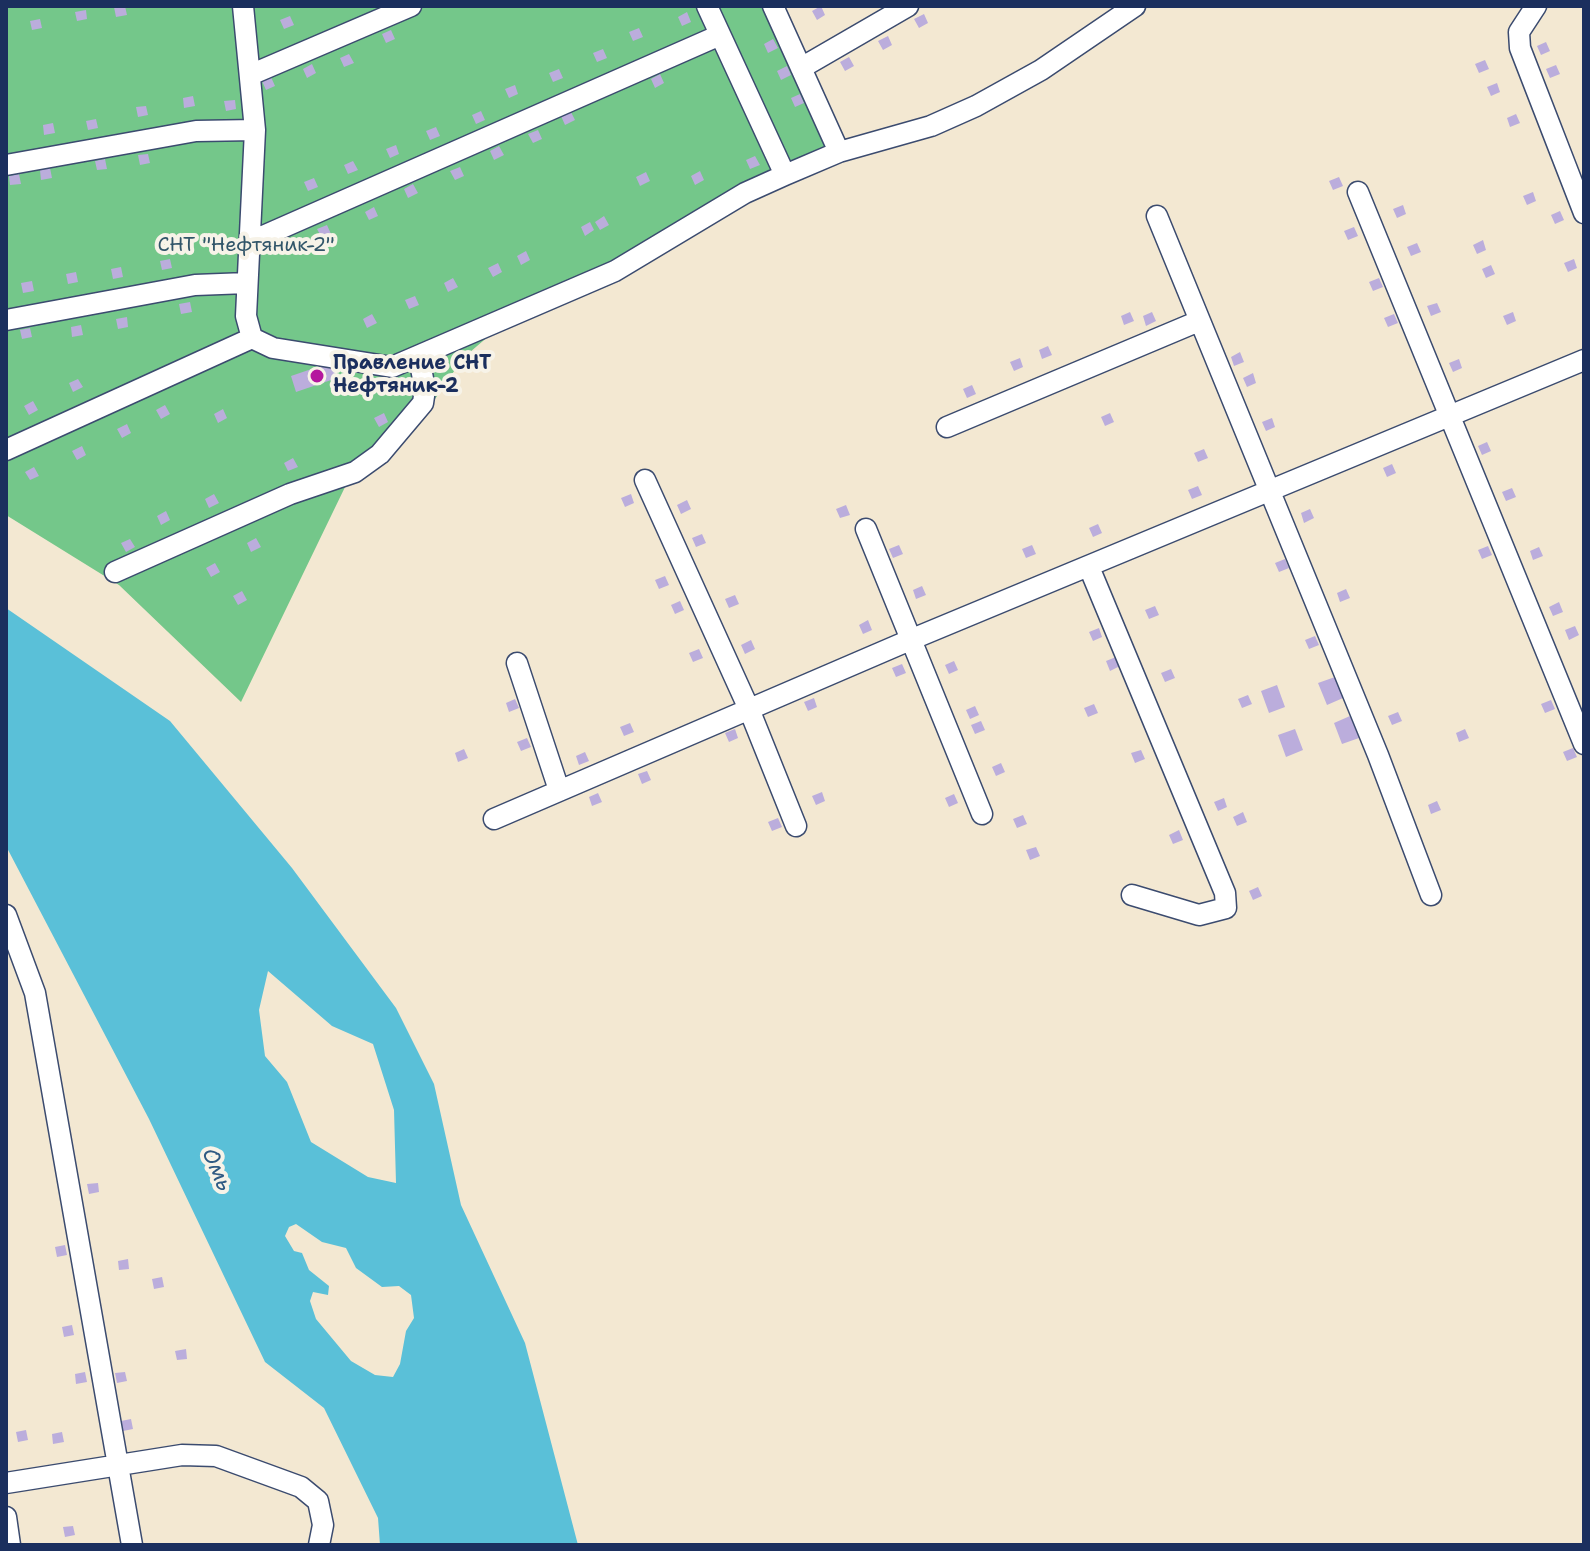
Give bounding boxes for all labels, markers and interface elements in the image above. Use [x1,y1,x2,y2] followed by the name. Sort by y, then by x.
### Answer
[157,234,335,258] park label: СНТ "Нефтяник-2"
[333,352,491,399] place label: Правление СНТ Нефтяник-2
[308,367,326,385] marker: Правление СНТ Нефтяник-2
[195,1144,237,1196] water label: Омь

